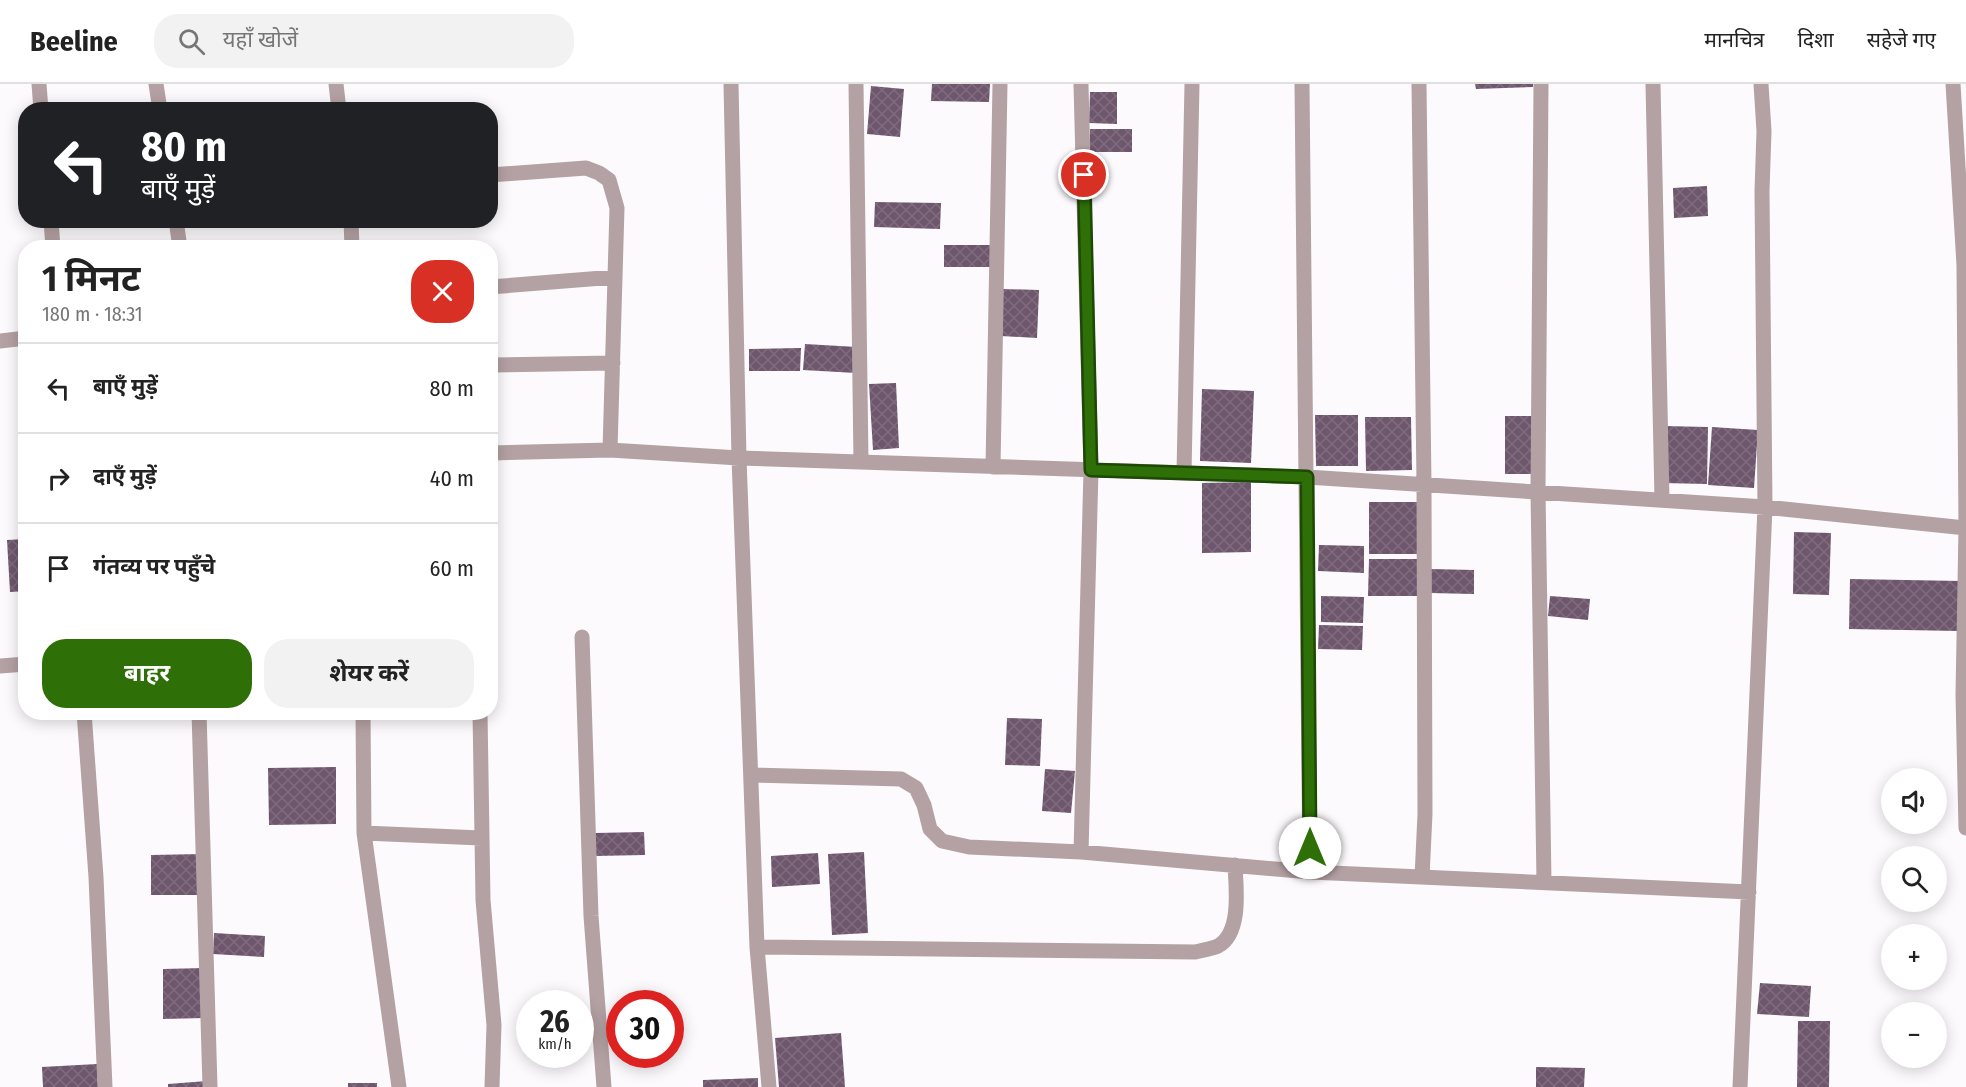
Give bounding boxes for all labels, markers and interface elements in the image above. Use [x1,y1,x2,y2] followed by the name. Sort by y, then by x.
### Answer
[154,14,574,68] search box
[30,25,118,58] text: Beeline
[175,25,208,58] icon: search
[223,26,298,53] text: यहाँ खोजें
[1704,27,1764,53] text: मानचित्र
[1797,27,1834,53] text: दिशा
[1867,27,1936,53] text: सहेजे गए
[141,122,227,172] text: 80 m
[42,126,120,204] icon: left
[1058,149,1109,200] pin
[1067,158,1100,191] icon: arrive
[141,173,215,205] text: बाएँ मुड़ें
[42,257,140,301] text: 1 मिनट
[411,260,474,323] button: close
[42,302,143,326] text: 180 m · 18:31
[42,372,75,405] icon: left
[93,373,158,400] text: बाएँ मुड़ें
[429,375,474,402] text: 80 m
[42,462,75,495] icon: right
[93,463,157,490] text: दाएँ मुड़ें
[430,465,474,492] text: 40 m
[42,552,75,585] icon: arrive
[93,553,215,580] text: गंतव्य पर पहुँचे
[430,555,474,582] text: 60 m
[42,639,252,708] button: बाहर
[264,639,474,708] button: शेयर करें
[1881,768,1947,1068] map controls
[1881,768,1947,834] button: sound
[1278,816,1342,880] position arrow
[1881,846,1947,912] button: search
[1881,924,1947,990] button: +
[606,990,684,1068] speed limit sign: 30
[1881,1002,1947,1068] button: −
[540,1004,570,1040] text: 26
[538,1035,572,1053] text: km/h

